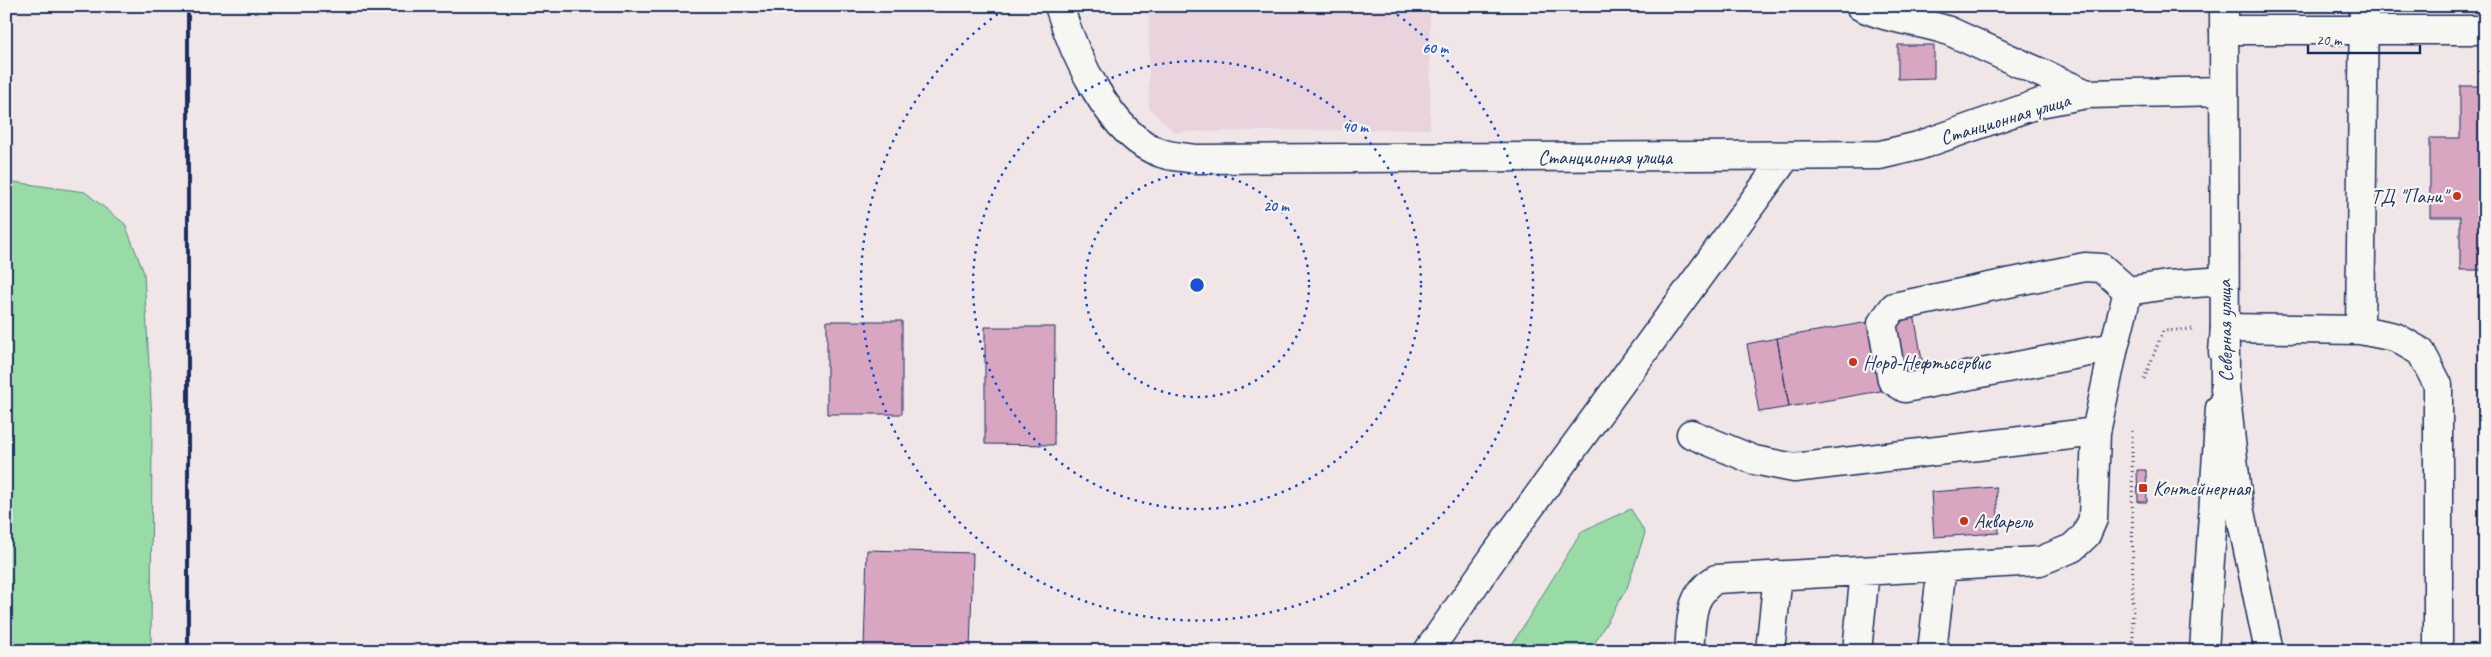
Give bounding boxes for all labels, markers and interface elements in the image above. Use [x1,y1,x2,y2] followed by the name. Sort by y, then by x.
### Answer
[2308,22,2421,54] scale bar
[2316,31,2343,50] text: 20 m
[1422,39,1449,58] text: 60 m
[1937,87,2075,151] street label: Станционная улица
[1342,118,1369,137] text: 40 m
[1538,145,1674,170] street label: Станционная улица
[2371,184,2451,209] place label: ТД "Пани"
[2451,190,2463,202] marker: ТД "Пани"
[1263,197,1290,216] text: 20 m
[1188,276,1206,294] centre of rings
[2212,278,2238,382] street label: Северная улица
[1863,350,1991,375] place label: Норд-Нефтьсервис
[1847,356,1859,368] marker: Норд-Нефтьсервис
[2153,476,2252,501] place label: Контейнерная
[2137,482,2149,494] marker: Контейнерная
[1974,509,2034,534] place label: Акварель
[1958,515,1970,527] marker: Акварель

